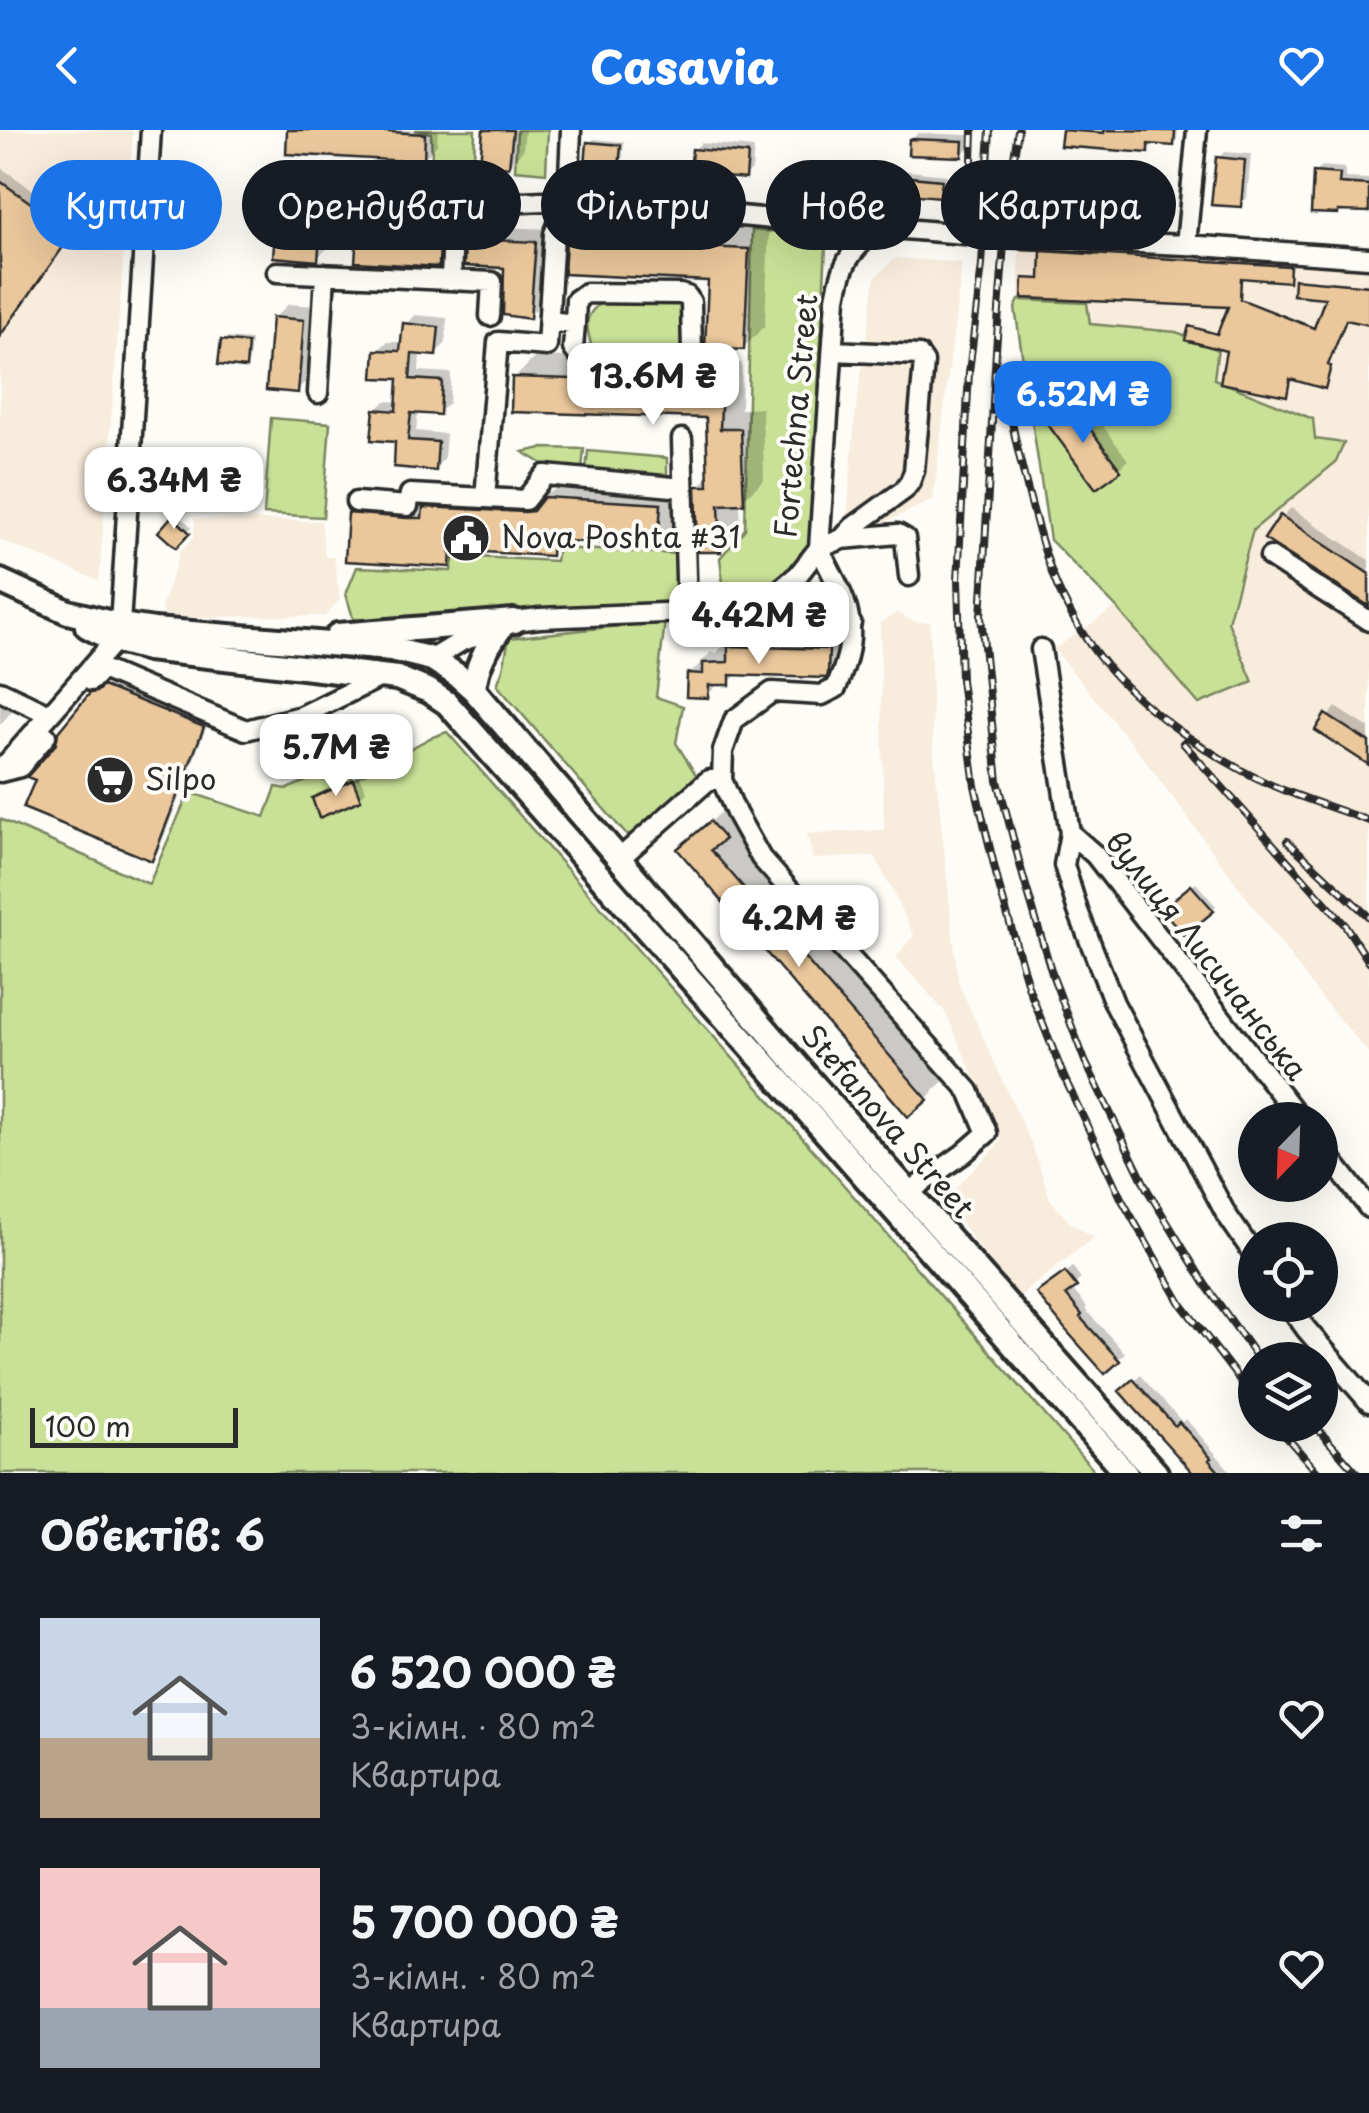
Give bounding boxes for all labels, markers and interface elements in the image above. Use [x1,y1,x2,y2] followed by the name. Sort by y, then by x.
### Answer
[590,31,779,99] text: Casavia
[40,38,95,93] icon: back
[1274,38,1329,93] icon: heart
[30,160,222,250] chip: Купити
[242,160,521,250] chip: Орендувати
[541,160,746,250] chip: Фільтри
[766,160,921,250] chip: Нове
[941,160,1176,250] chip: Квартира
[761,292,828,540] street label: Fortechna Street
[561,343,745,428] pin: 13.6M ₴
[589,351,717,399] text: 13.6M ₴
[991,361,1175,446] pin: 6.52M ₴
[1016,369,1150,417] text: 6.52M ₴
[82,447,266,532] pin: 6.34M ₴
[106,455,242,503] text: 6.34M ₴
[440,512,492,564] public building icon: Nova Poshta #31
[501,513,740,558] place label: Nova Poshta #31
[667,582,851,667] pin: 4.42M ₴
[691,590,827,638] text: 4.42M ₴
[255,714,417,799] pin: 5.7M ₴
[282,722,390,770] text: 5.7M ₴
[84,754,136,806] supermarket icon: Silpo
[145,755,216,800] place label: Silpo
[1096,820,1320,1089] street label: вулиця Лисичанська
[718,885,880,970] pin: 4.2M ₴
[742,893,856,941] text: 4.2M ₴
[792,1013,986,1227] street label: Stefanova Street
[1238,1102,1338,1202] north arrow
[1238,1102,1338,1442] map controls
[1238,1222,1338,1322] button: locate
[1238,1342,1338,1442] button: layers
[30,1403,238,1448] scale bar
[45,1404,131,1447] text: 100 m
[40,1502,265,1565] text: Об’єктів: 6
[1274,1506,1329,1561] icon: filters
[350,1639,616,1702] text: 6 520 000 ₴
[120,1658,240,1778] icon: home
[1274,1691,1329,1746] icon: heart
[350,1702,596,1750] text: 3-кімн. · 80 m²
[350,1750,501,1798] text: Квартира
[350,1889,619,1952] text: 5 700 000 ₴
[120,1908,240,2028] icon: home
[1274,1941,1329,1996] icon: heart
[350,1952,596,2000] text: 3-кімн. · 80 m²
[350,2000,501,2048] text: Квартира

